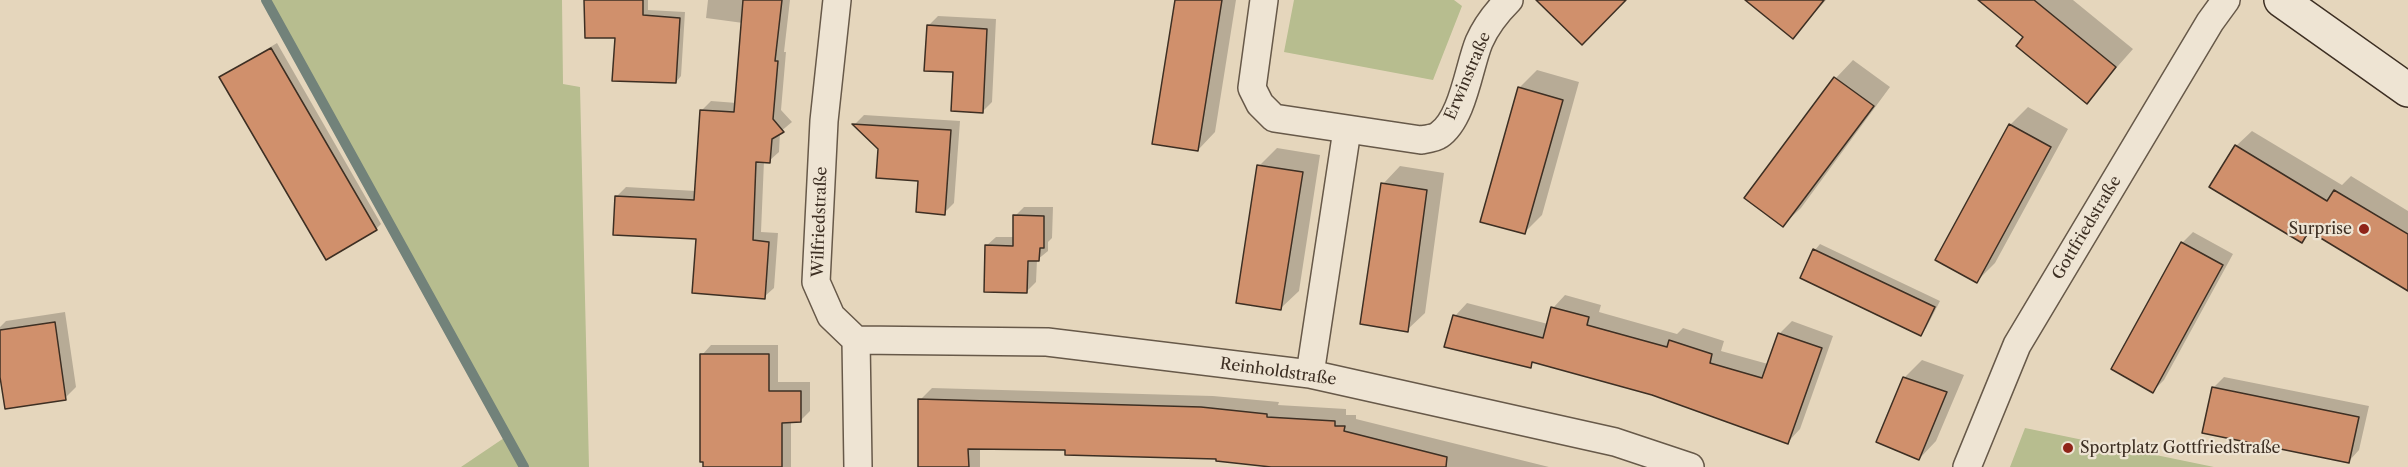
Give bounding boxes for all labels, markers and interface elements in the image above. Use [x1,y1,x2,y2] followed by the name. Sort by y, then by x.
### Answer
[1441,29,1495,123] street label: Erwinstraße
[808,166,832,278] street label: Wilfriedstraße
[2048,173,2126,283] street label: Gottfriedstraße
[2288,219,2352,239] place label: Surprise
[2357,222,2371,236] marker: Surprise
[1218,354,1338,390] street label: Reinholdstraße
[2080,438,2281,458] place label: Sportplatz Gottfriedstraße
[2061,441,2075,455] marker: Sportplatz Gottfriedstraße

